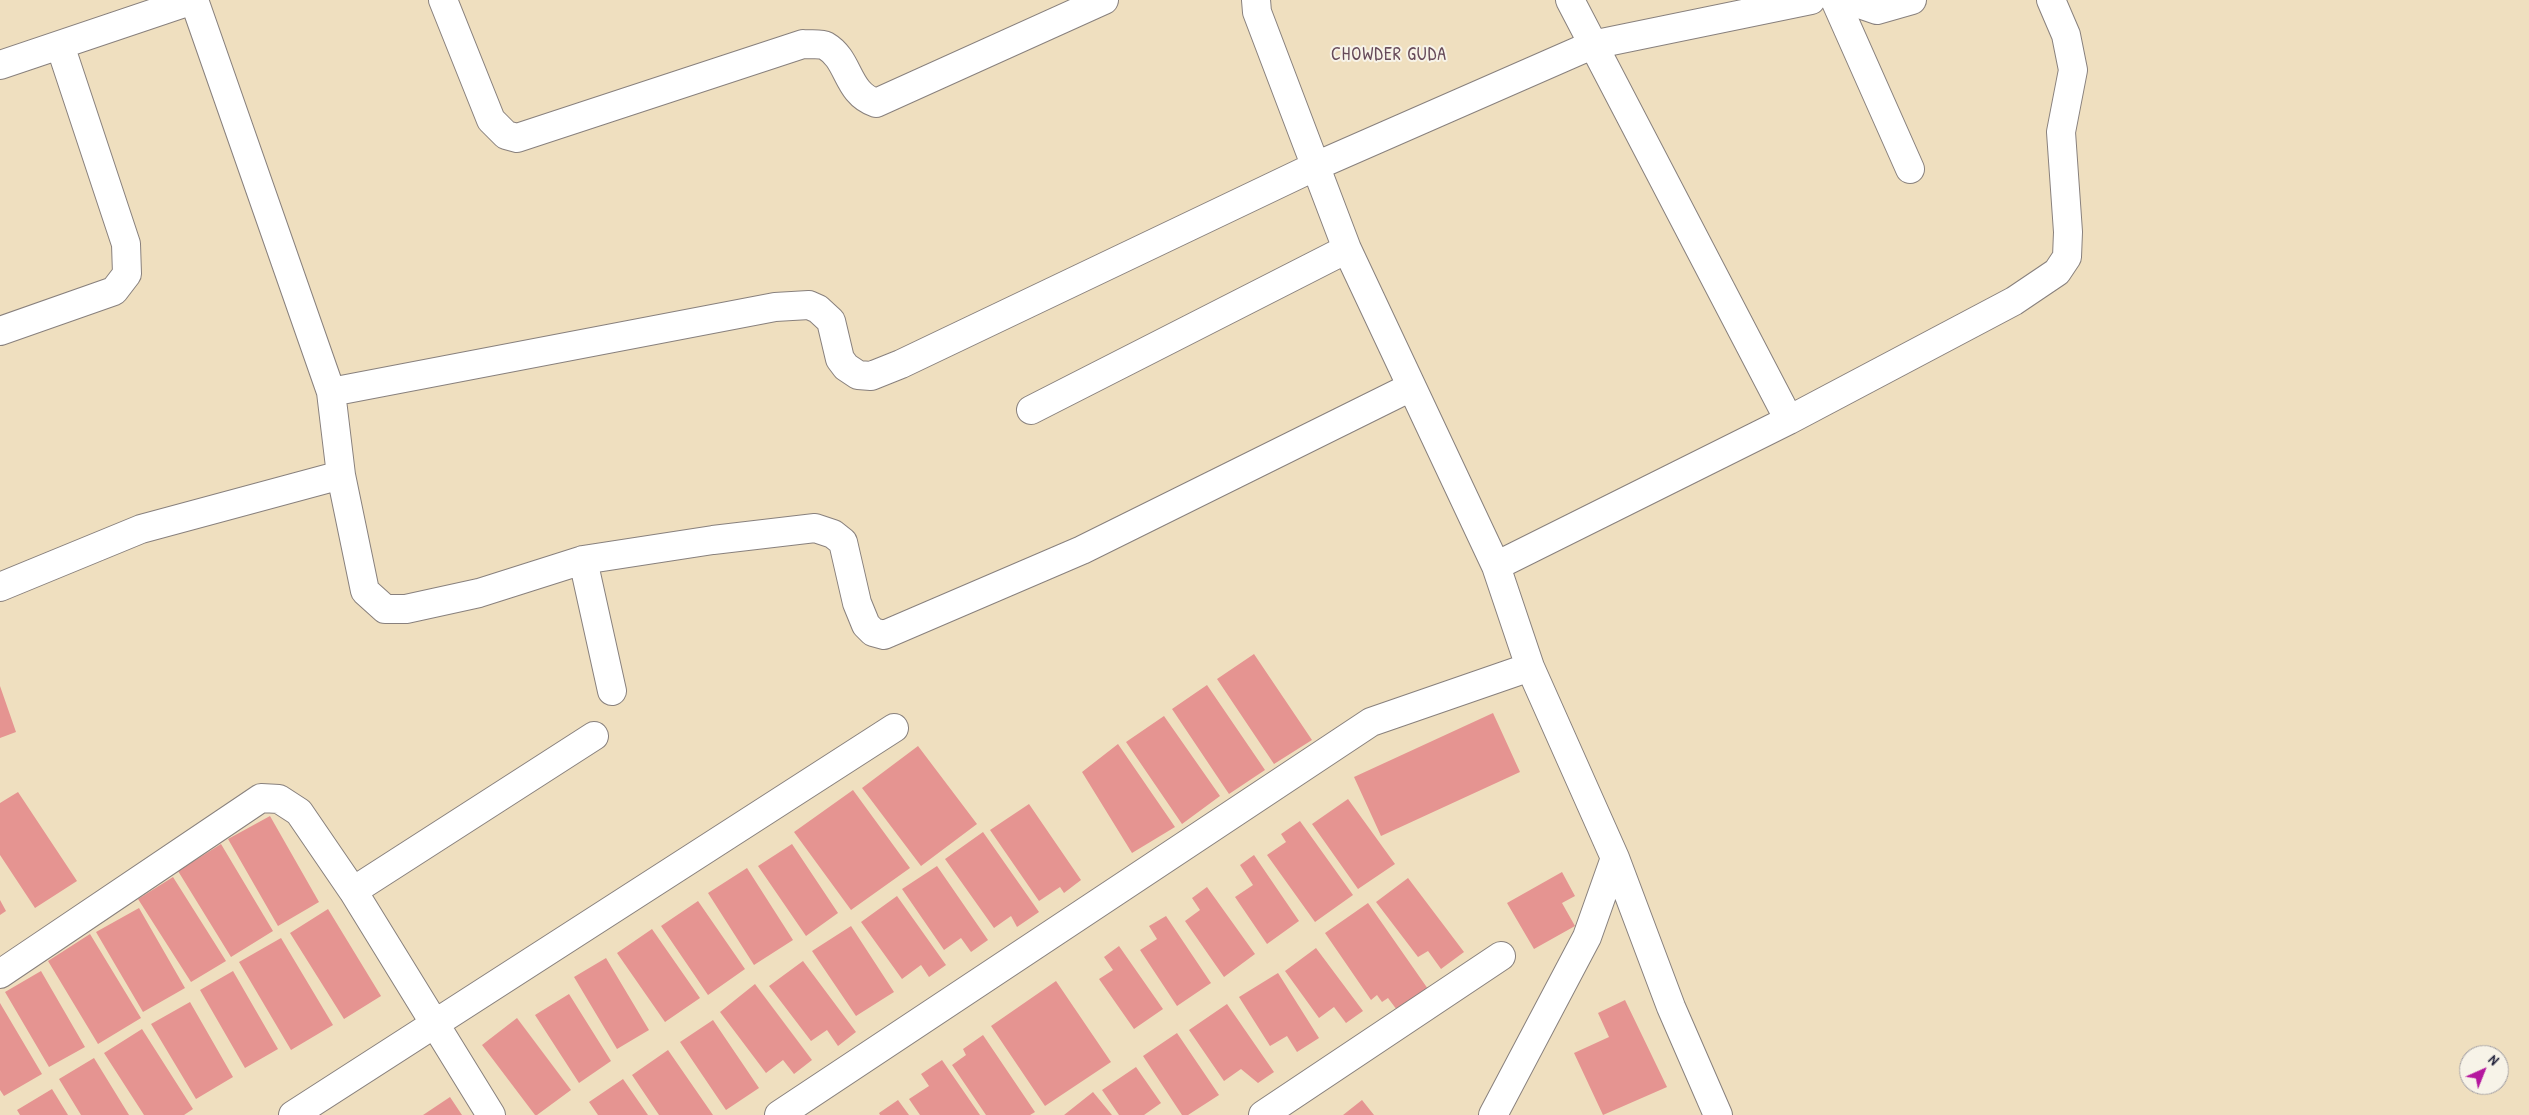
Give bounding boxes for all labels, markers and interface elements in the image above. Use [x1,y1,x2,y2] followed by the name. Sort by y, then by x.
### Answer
[1329,44,1449,66] district label: CHOWDER GUDA
[2459,1045,2509,1095] north arrow
[2485,1050,2503,1069] text: N

